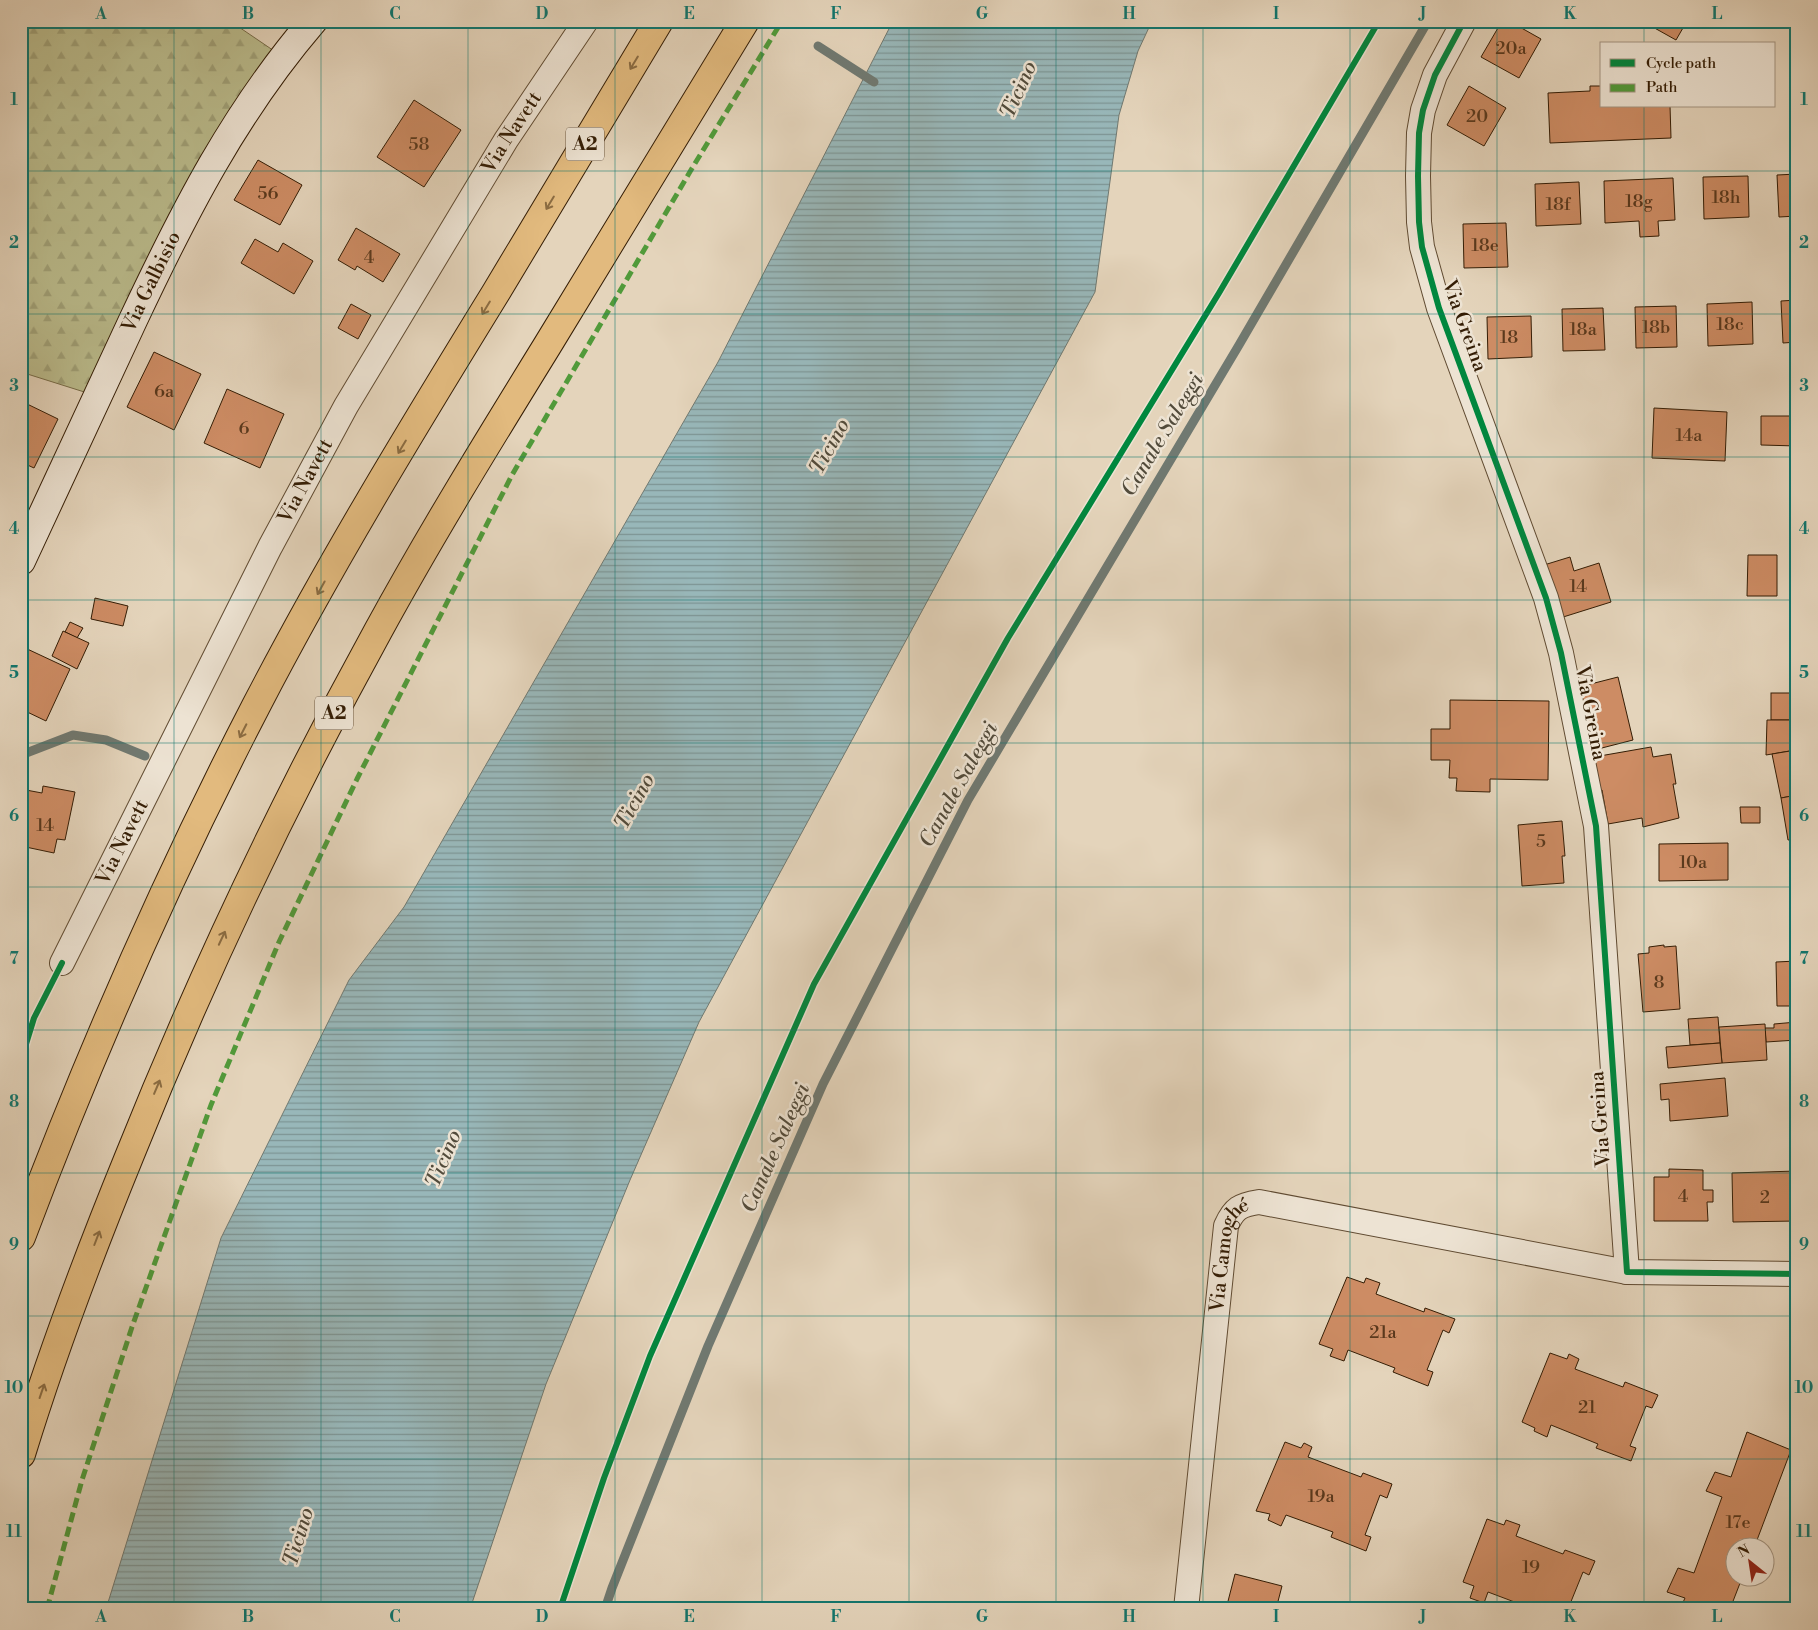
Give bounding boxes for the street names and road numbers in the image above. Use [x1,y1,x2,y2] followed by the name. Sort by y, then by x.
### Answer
[476,87,547,179] street label: Via Navett
[566,128,604,160] road number: A2
[116,227,187,338] street label: Via Galbisio
[1436,276,1492,376] street label: Via Greina
[272,434,338,529] street label: Via Navett
[1568,663,1612,763] street label: Via Greina
[315,696,353,730] road number: A2
[90,795,154,890] street label: Via Navett
[1585,1069,1617,1169] street label: Via Greina
[1204,1192,1253,1314] street label: Via Camoghé

